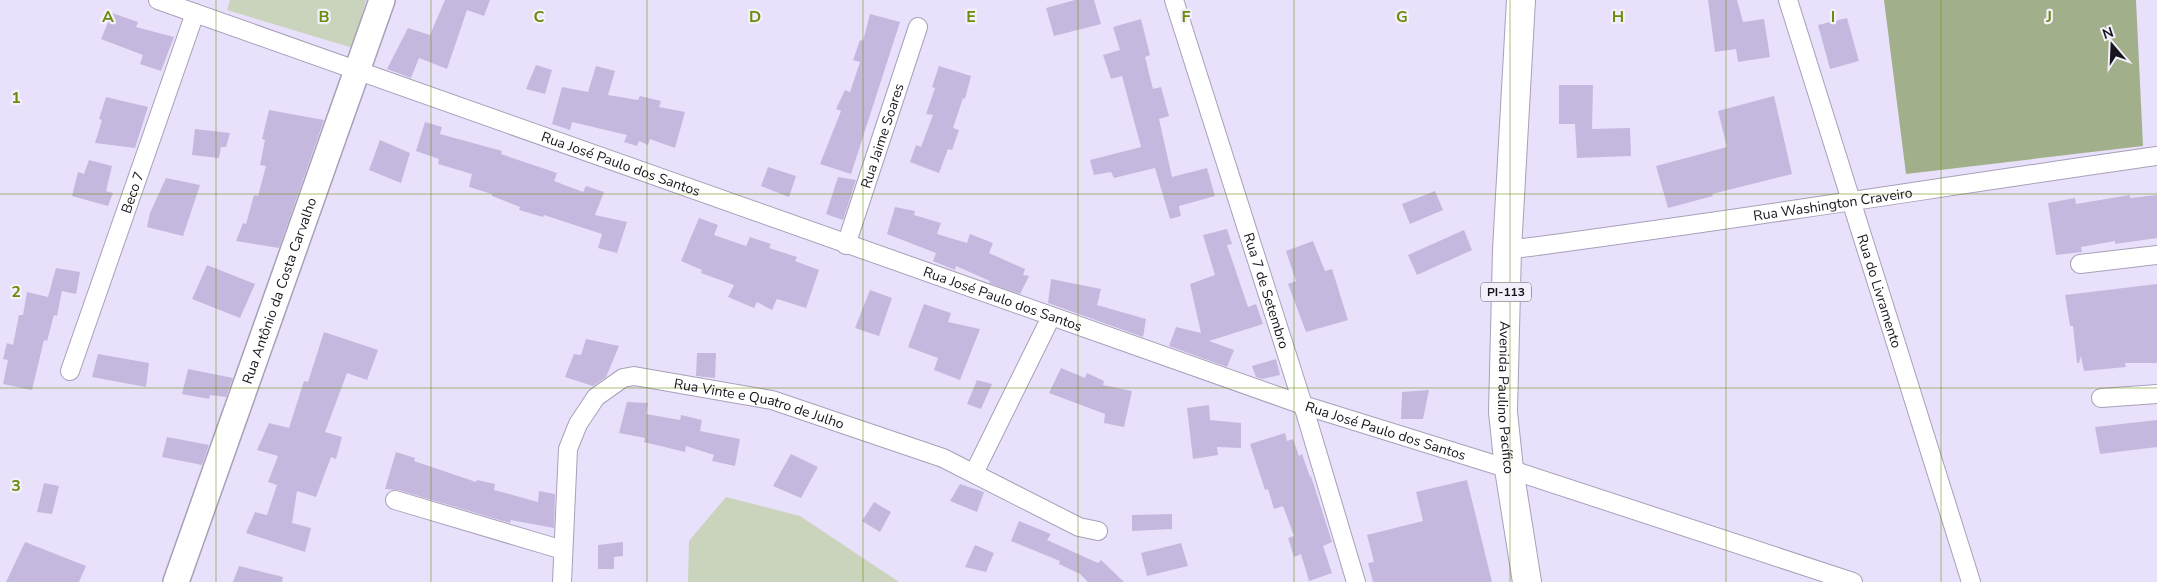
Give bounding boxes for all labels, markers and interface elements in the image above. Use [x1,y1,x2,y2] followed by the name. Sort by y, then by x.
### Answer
[102,6,114,28] text: A
[318,6,330,28] text: B
[534,6,545,28] text: C
[749,6,761,28] text: D
[966,6,976,28] text: E
[1182,6,1191,28] text: F
[1396,6,1408,28] text: G
[1612,6,1624,28] text: H
[1831,6,1835,28] text: I
[2045,6,2052,28] text: J
[2087,20,2137,70] north arrow
[2100,22,2116,44] text: N
[856,81,909,191] street label: Rua Jaime Soares
[11,87,21,109] text: 1
[539,127,703,201] street label: Rua José Paulo dos Santos
[117,169,149,216] street label: Beco 7
[1752,183,1914,226] street label: Rua Washington Craveiro
[238,195,321,387] street label: Rua Antônio da Costa Carvalho
[1239,230,1294,351] street label: Rua 7 de Setembro
[1852,232,1906,351] street label: Rua do Livramento
[920,262,1085,336] street label: Rua José Paulo dos Santos
[11,281,21,303] text: 2
[1481,282,1531,302] road number: PI-113
[1493,321,1519,475] street label: Avenida Paulino Pacífico
[673,374,847,434] street label: Rua Vinte e Quatro de Julho
[1303,397,1468,465] street label: Rua José Paulo dos Santos
[11,475,21,497] text: 3

